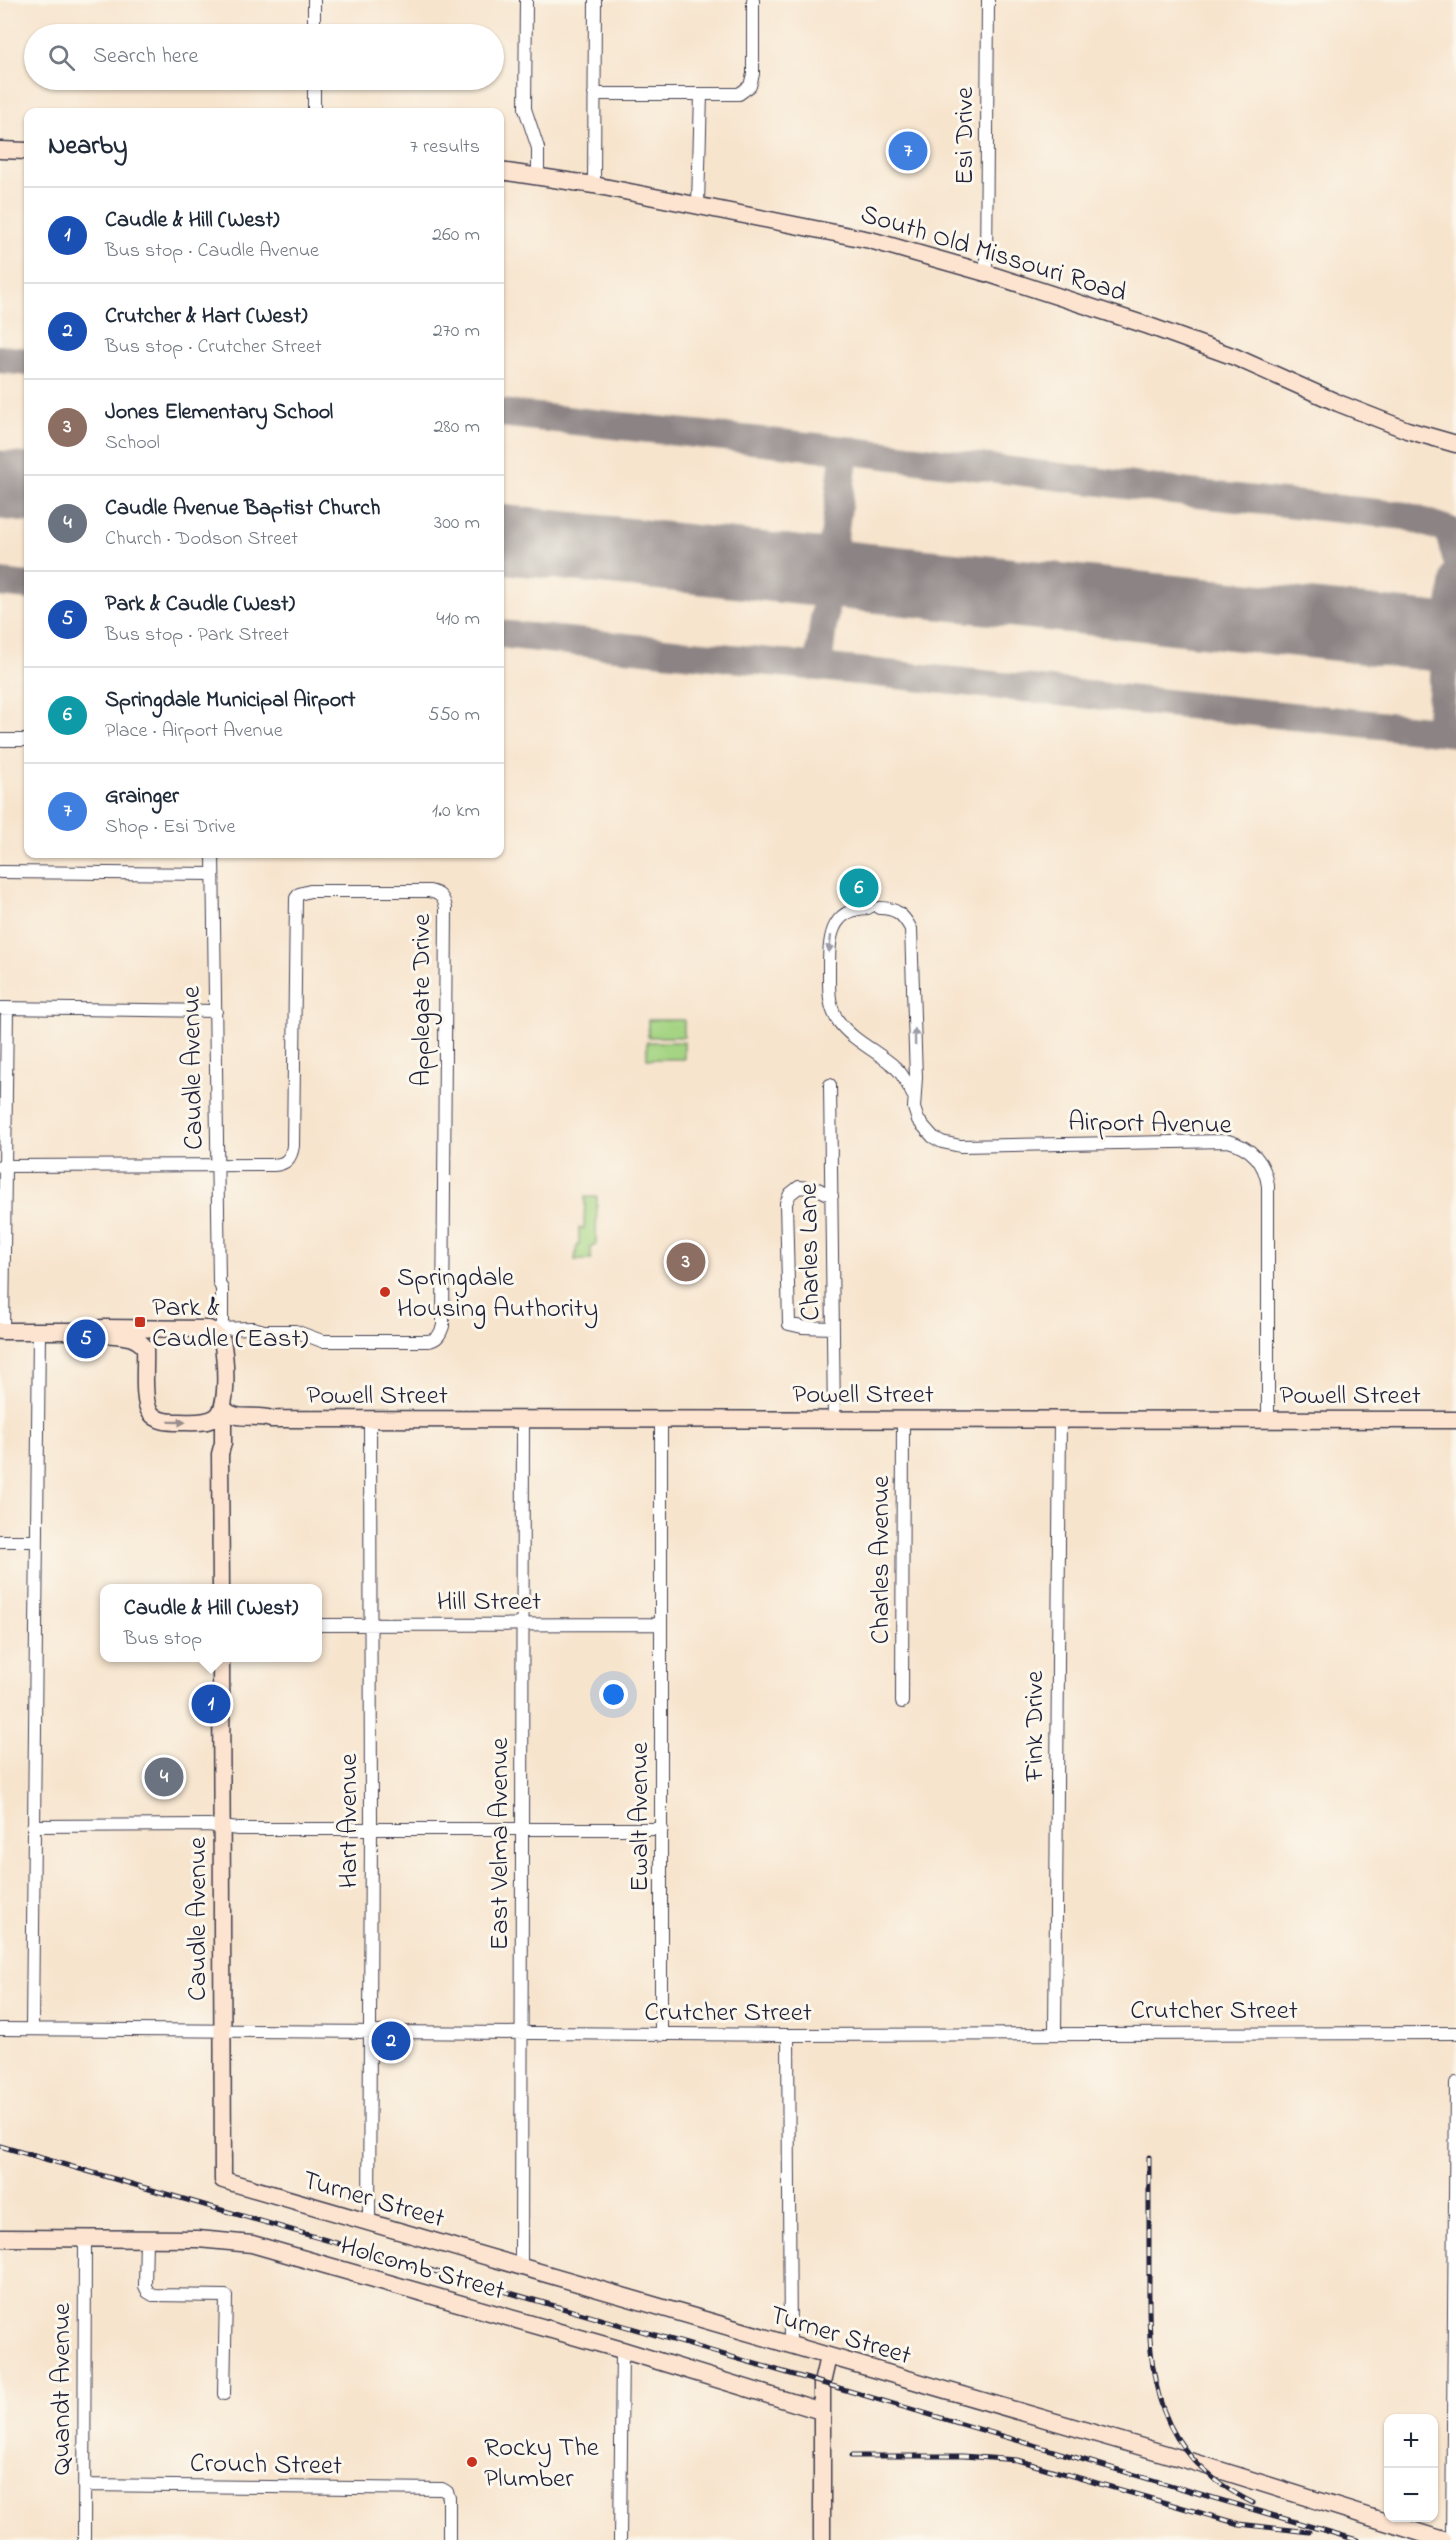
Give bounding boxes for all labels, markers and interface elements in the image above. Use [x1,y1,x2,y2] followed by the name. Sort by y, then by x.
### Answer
[24,24,504,90] search box
[45,41,78,74] icon: search
[93,41,198,73] text: Search here
[946,86,985,185] street label: Esi Drive
[48,128,127,166] text: Nearby
[888,128,928,174] pin: 7
[410,133,480,162] text: 7 results
[855,195,1131,313] street label: South Old Missouri Road
[105,205,279,237] text: Caudle & Hill (West)
[64,221,71,250] text: 1
[432,221,480,250] text: 260 m
[105,237,319,266] text: Bus stop · Caudle Avenue
[105,301,307,333] text: Crutcher & Hart (West)
[63,317,72,346] text: 2
[433,317,480,346] text: 270 m
[105,333,322,362] text: Bus stop · Crutcher Street
[105,397,333,429] text: Jones Elementary School
[63,413,72,442] text: 3
[433,413,480,442] text: 280 m
[105,429,160,458] text: School
[105,493,380,525] text: Caudle Avenue Baptist Church
[63,509,72,538] text: 4
[434,509,480,538] text: 300 m
[105,525,298,554] text: Church · Dodson Street
[105,589,295,621] text: Park & Caudle (West)
[62,605,73,634] text: 5
[436,605,480,634] text: 410 m
[105,621,289,650] text: Bus stop · Park Street
[105,685,355,717] text: Springdale Municipal Airport
[63,701,72,730] text: 6
[428,701,480,730] text: 550 m
[105,717,283,746] text: Place · Airport Avenue
[105,781,179,813] text: Grainger
[63,797,72,826] text: 7
[432,797,480,826] text: 1.0 km
[105,813,236,842] text: Shop · Esi Drive
[840,866,878,910] pin: 6
[403,913,442,1086] street label: Applegate Drive
[825,934,835,953] one-way arrow
[173,985,214,1150] street label: Caudle Avenue
[910,1027,920,1046] one-way arrow
[1068,1104,1233,1145] street label: Airport Avenue
[790,1182,831,1321] street label: Charles Lane
[666,1240,706,1284] pin: 3
[397,1259,598,1329] place label: Springdale Housing Authority
[378,1285,392,1299] marker: Springdale Housing Authority
[152,1289,308,1359] place label: Park & Caudle (East)
[133,1315,147,1329] marker: Park & Caudle (East)
[66,1316,106,1362] pin: 5
[792,1376,934,1415] street label: Powell Street
[306,1377,448,1416] street label: Powell Street
[1279,1377,1421,1416] street label: Powell Street
[168,1417,187,1426] one-way arrow
[862,1475,901,1644] street label: Charles Avenue
[437,1583,541,1622] street label: Hill Street
[100,1584,322,1662] popup
[124,1593,298,1625] text: Caudle & Hill (West)
[124,1625,202,1654] text: Bus stop
[1016,1670,1055,1782] street label: Fink Drive
[599,1680,628,1709] your location
[192,1682,230,1726] pin: 1
[481,1737,520,1950] street label: East Velma Avenue
[621,1741,660,1892] street label: Ewalt Avenue
[330,1753,369,1889] street label: Hart Avenue
[144,1754,184,1800] pin: 4
[179,1836,218,2001] street label: Caudle Avenue
[1130,1992,1298,2031] street label: Crutcher Street
[644,1994,812,2033] street label: Crutcher Street
[372,2018,410,2064] pin: 2
[298,2162,449,2239] street label: Turner Street
[335,2227,509,2312] street label: Holcomb Street
[765,2296,916,2376] street label: Turner Street
[43,2302,82,2475] street label: Quandt Avenue
[1384,2414,1438,2522] map controls
[1384,2414,1438,2468] button: +
[484,2429,600,2499] place label: Rocky The Plumber
[190,2445,342,2486] street label: Crouch Street
[465,2455,479,2469] marker: Rocky The Plumber
[1384,2468,1438,2522] button: −

